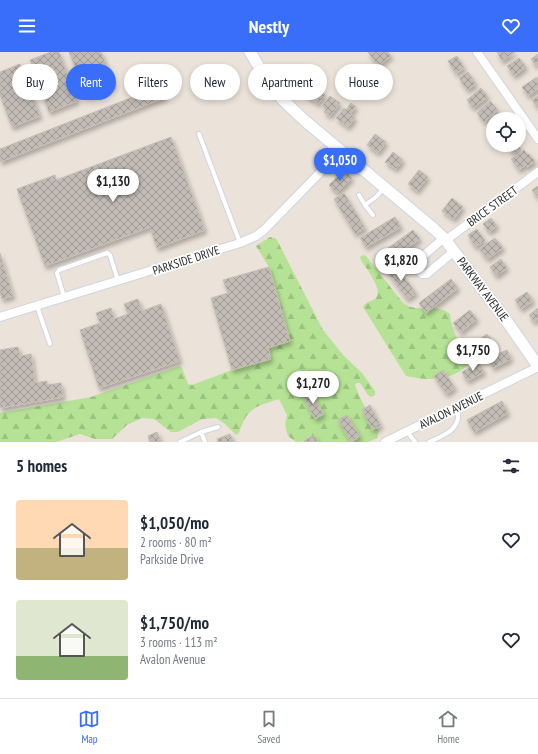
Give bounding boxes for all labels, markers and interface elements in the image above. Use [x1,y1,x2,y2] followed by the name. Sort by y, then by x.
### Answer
[16,15,38,37] icon: menu
[249,15,289,38] text: Nestly
[500,15,522,37] icon: heart
[12,64,58,100] chip: Buy
[66,64,116,100] chip: Rent
[124,64,182,100] chip: Filters
[190,64,240,100] chip: New
[248,64,327,100] chip: Apartment
[335,64,393,100] chip: House
[486,112,526,152] map controls
[486,112,526,152] button: locate
[307,148,373,182] pin: $1,050
[323,152,357,169] text: $1,050
[80,169,146,203] pin: $1,130
[96,173,130,190] text: $1,130
[464,182,521,230] street label: BRICE STREET
[151,242,221,278] street label: PARKSIDE DRIVE
[368,248,434,282] pin: $1,820
[384,252,418,269] text: $1,820
[454,254,512,324] street label: PARKWAY AVENUE
[440,338,506,372] pin: $1,750
[456,342,490,359] text: $1,750
[280,371,346,405] pin: $1,270
[296,375,330,392] text: $1,270
[417,388,485,432] street label: AVALON AVENUE
[16,455,67,477] text: 5 homes
[500,455,522,477] icon: filters
[140,512,209,534] text: $1,050/mo
[48,516,96,564] icon: home
[500,529,522,551] icon: heart
[140,534,212,551] text: 2 rooms · 80 m²
[140,551,204,568] text: Parkside Drive
[140,612,209,634] text: $1,750/mo
[48,616,96,664] icon: home
[500,629,522,651] icon: heart
[140,634,218,651] text: 3 rooms · 113 m²
[140,651,206,668] text: Avalon Avenue
[78,708,100,746] tab: Map
[257,708,280,746] tab: Saved
[437,708,460,746] tab: Home

